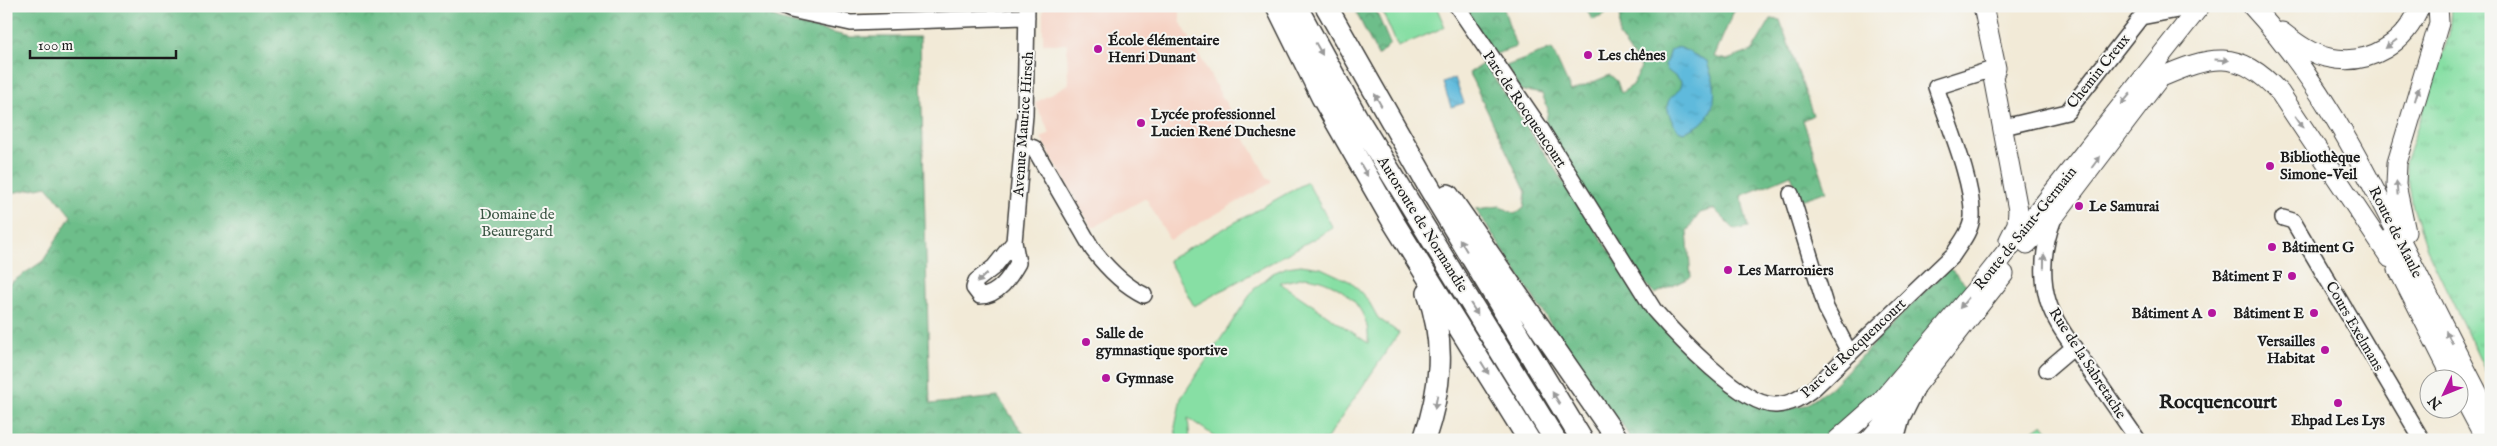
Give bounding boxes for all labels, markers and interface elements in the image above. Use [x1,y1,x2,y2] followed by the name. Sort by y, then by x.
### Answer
[30,28,176,60] scale bar
[2063,30,2135,112] street label: Chemin Creux
[1108,31,1219,67] place label: École élémentaire Henri Dunant
[38,36,74,55] text: 100 m
[2384,39,2398,49] one-way arrow
[1315,42,1324,56] one-way arrow
[1092,43,1104,55] marker: École élémentaire Henri Dunant
[1598,46,1666,65] place label: Les chênes
[1478,47,1571,171] street label: Parc de Rocquencourt
[1582,49,1594,61] marker: Les chênes
[1009,51,1038,198] street label: Avenue Maurice Hirsch
[2214,57,2230,65] one-way arrow
[2414,86,2422,101] one-way arrow
[2121,92,2132,105] one-way arrow
[1374,94,1383,107] one-way arrow
[1151,105,1296,141] place label: Lycée professionnel Lucien René Duchesne
[2294,115,2304,129] one-way arrow
[1135,117,1147,129] marker: Lycée professionnel Lucien René Duchesne
[2280,148,2360,184] place label: Bibliothèque Simone-Veil
[1372,152,1472,296] street label: Autoroute de Normandie
[2091,155,2101,168] one-way arrow
[2264,160,2276,172] marker: Bibliothèque Simone-Veil
[1360,162,1368,177] one-way arrow
[1970,163,2081,294] street label: Route de Saint-Germain
[2392,179,2400,195] one-way arrow
[2364,183,2427,281] street label: Route de Maule
[2089,197,2159,216] place label: Le Samurai
[2073,200,2085,212] marker: Le Samurai
[479,205,555,241] park label: Domaine de Beauregard
[1458,238,1467,251] one-way arrow
[2282,238,2355,257] place label: Bâtiment G
[2266,241,2278,253] marker: Bâtiment G
[2041,253,2049,269] one-way arrow
[1738,261,1834,280] place label: Les Marroniers
[1722,264,1734,276] marker: Les Marroniers
[2212,267,2282,286] place label: Bâtiment F
[2286,270,2298,282] marker: Bâtiment F
[976,272,988,284] one-way arrow
[2321,278,2388,375] street label: Cours Exelmans
[1797,295,1910,402] street label: Parc de Rocquencourt
[1958,297,1969,310] one-way arrow
[1470,302,1479,315] one-way arrow
[2045,304,2131,423] street label: Rue de la Sabretache
[2132,304,2203,323] place label: Bâtiment A
[2233,304,2305,323] place label: Bâtiment E
[2206,307,2218,319] marker: Bâtiment A
[2308,307,2320,319] marker: Bâtiment E
[1096,324,1227,360] place label: Salle de gymnastique sportive
[2445,330,2453,344] one-way arrow
[2256,332,2316,368] place label: Versailles Habitat
[1080,336,1092,348] marker: Salle de gymnastique sportive
[2319,344,2331,356] marker: Versailles Habitat
[1480,362,1489,375] one-way arrow
[2420,368,2470,418] north arrow
[1116,369,1174,388] place label: Gymnase
[1100,372,1112,384] marker: Gymnase
[2159,390,2277,415] district label: Rocquencourt
[1552,392,1561,405] one-way arrow
[2425,392,2447,413] text: N
[1432,394,1440,409] one-way arrow
[2332,397,2344,409] marker: Ehpad Les Lys
[2291,411,2385,430] place label: Ehpad Les Lys

